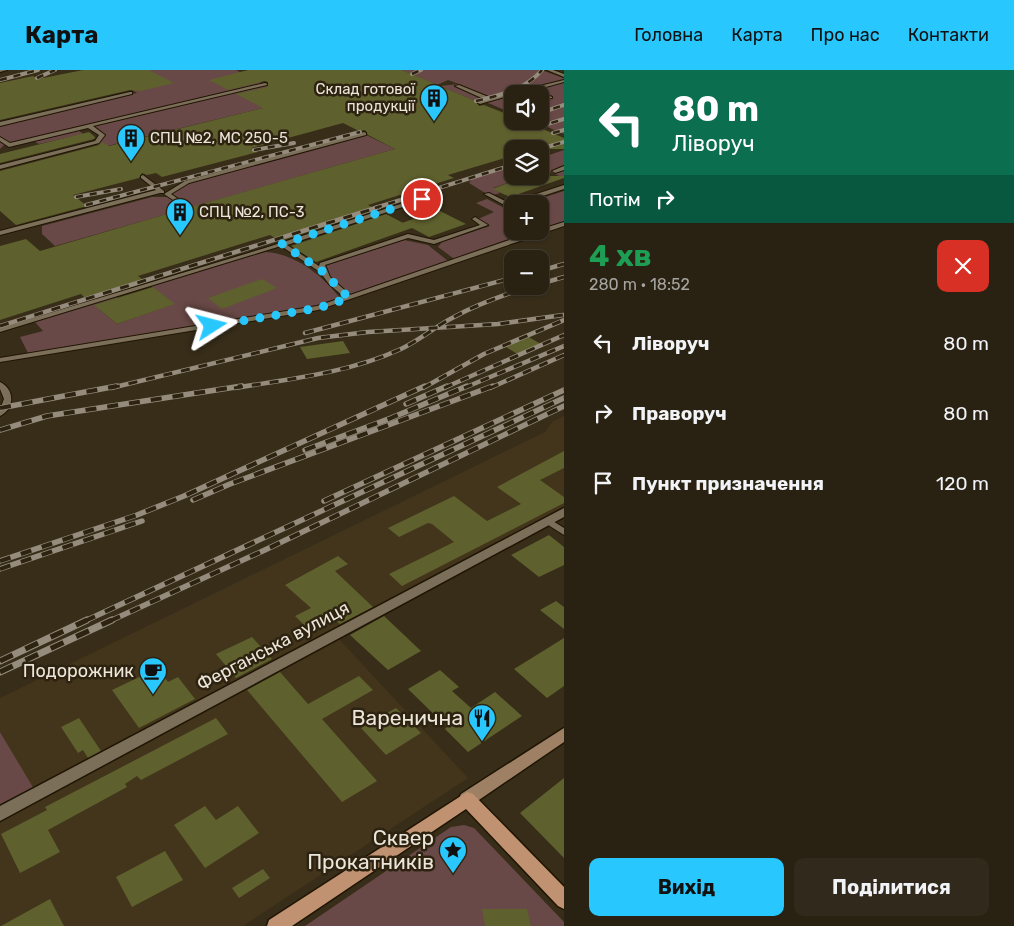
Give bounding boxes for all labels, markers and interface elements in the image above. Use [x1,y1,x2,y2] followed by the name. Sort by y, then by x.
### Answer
[25,21,98,49] text: Карта
[634,24,703,46] text: Головна
[731,24,783,46] text: Карта
[811,24,880,46] text: Про нас
[908,24,989,46] text: Контакти
[315,80,415,115] place label: Склад готової продукції
[419,83,449,122] building icon: Склад готової продукції
[504,85,549,295] map controls
[504,85,549,130] button: sound
[672,88,759,130] text: 80 m
[589,90,654,155] icon: left
[116,123,146,162] building icon: СПЦ №2, МС 250-5
[150,129,288,147] place label: СПЦ №2, МС 250-5
[672,130,755,157] text: Ліворуч
[504,140,549,185] button: layers
[401,178,443,220] pin
[408,185,436,213] icon: arrive
[651,185,679,213] icon: right
[589,188,641,211] text: Потім
[504,195,549,240] button: +
[165,197,195,236] building icon: СПЦ №2, ПС-3
[199,203,305,221] place label: СПЦ №2, ПС-3
[589,238,652,274] text: 4 хв
[937,240,989,292] button: close
[504,250,549,295] button: −
[589,275,690,294] text: 280 m · 18:52
[185,299,237,351] position arrow
[589,329,617,357] icon: left
[632,332,709,355] text: Ліворуч
[943,332,989,355] text: 80 m
[589,399,617,427] icon: right
[632,402,727,425] text: Праворуч
[943,402,989,425] text: 80 m
[589,469,617,497] icon: arrive
[632,472,824,495] text: Пункт призначення
[936,472,989,495] text: 120 m
[193,596,353,696] street label: Ферганська вулиця
[138,656,168,695] cafe icon: Подорожник
[23,660,134,682] place label: Подорожник
[467,703,497,742] restaurant icon: Варенична
[352,705,463,730] place label: Варенична
[307,825,434,874] place label: Сквер Прокатників
[438,835,468,874] place icon: Сквер Прокатників
[589,858,784,916] button: Вихід
[794,858,989,916] button: Поділитися

